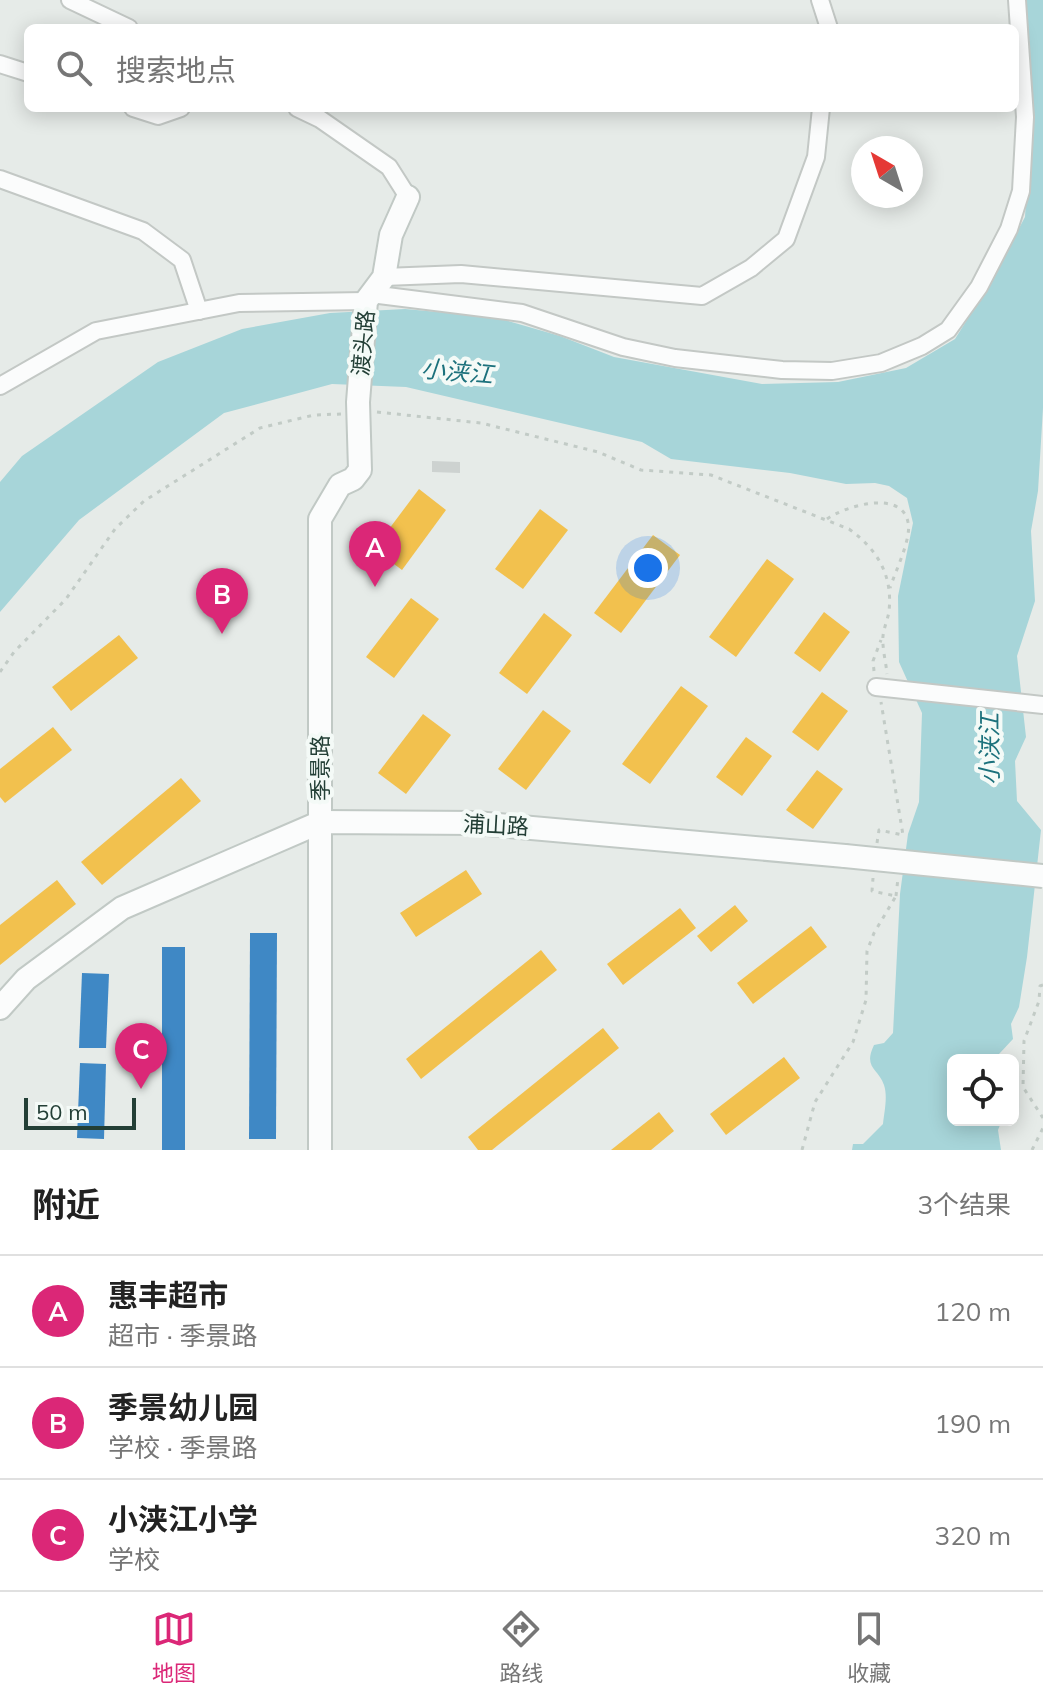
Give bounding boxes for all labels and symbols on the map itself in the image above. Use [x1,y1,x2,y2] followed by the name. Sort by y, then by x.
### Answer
[851,136,923,208] north arrow
[346,309,380,377] street label: 渡头路
[420,353,497,389] water label: 小浃江
[349,521,401,587] pin: A
[628,548,668,588] your location
[196,568,248,634] pin: B
[974,710,1004,785] water label: 小浃江
[306,735,334,801] street label: 季景路
[462,809,530,841] street label: 浦山路
[115,1023,167,1089] pin: C
[24,1094,136,1130] scale bar

